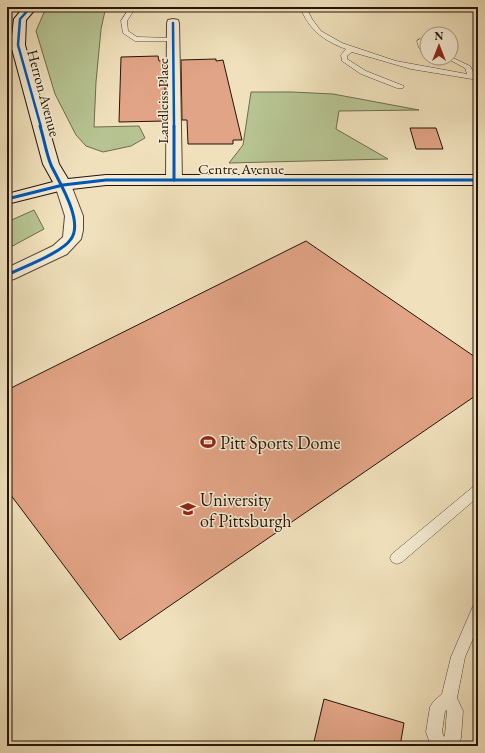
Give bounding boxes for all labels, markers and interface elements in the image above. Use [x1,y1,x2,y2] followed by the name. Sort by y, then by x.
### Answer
[419,26,459,66] north arrow
[435,29,444,43] text: N
[23,47,65,139] street label: Herron Avenue
[153,58,172,144] street label: Landleiss Place
[198,159,284,178] street label: Centre Avenue
[220,431,340,454] place label: Pitt Sports Dome
[199,433,217,451] sports icon: Pitt Sports Dome
[200,488,292,532] place label: University of Pittsburgh
[179,500,197,518] school or university icon: University of Pittsburgh

